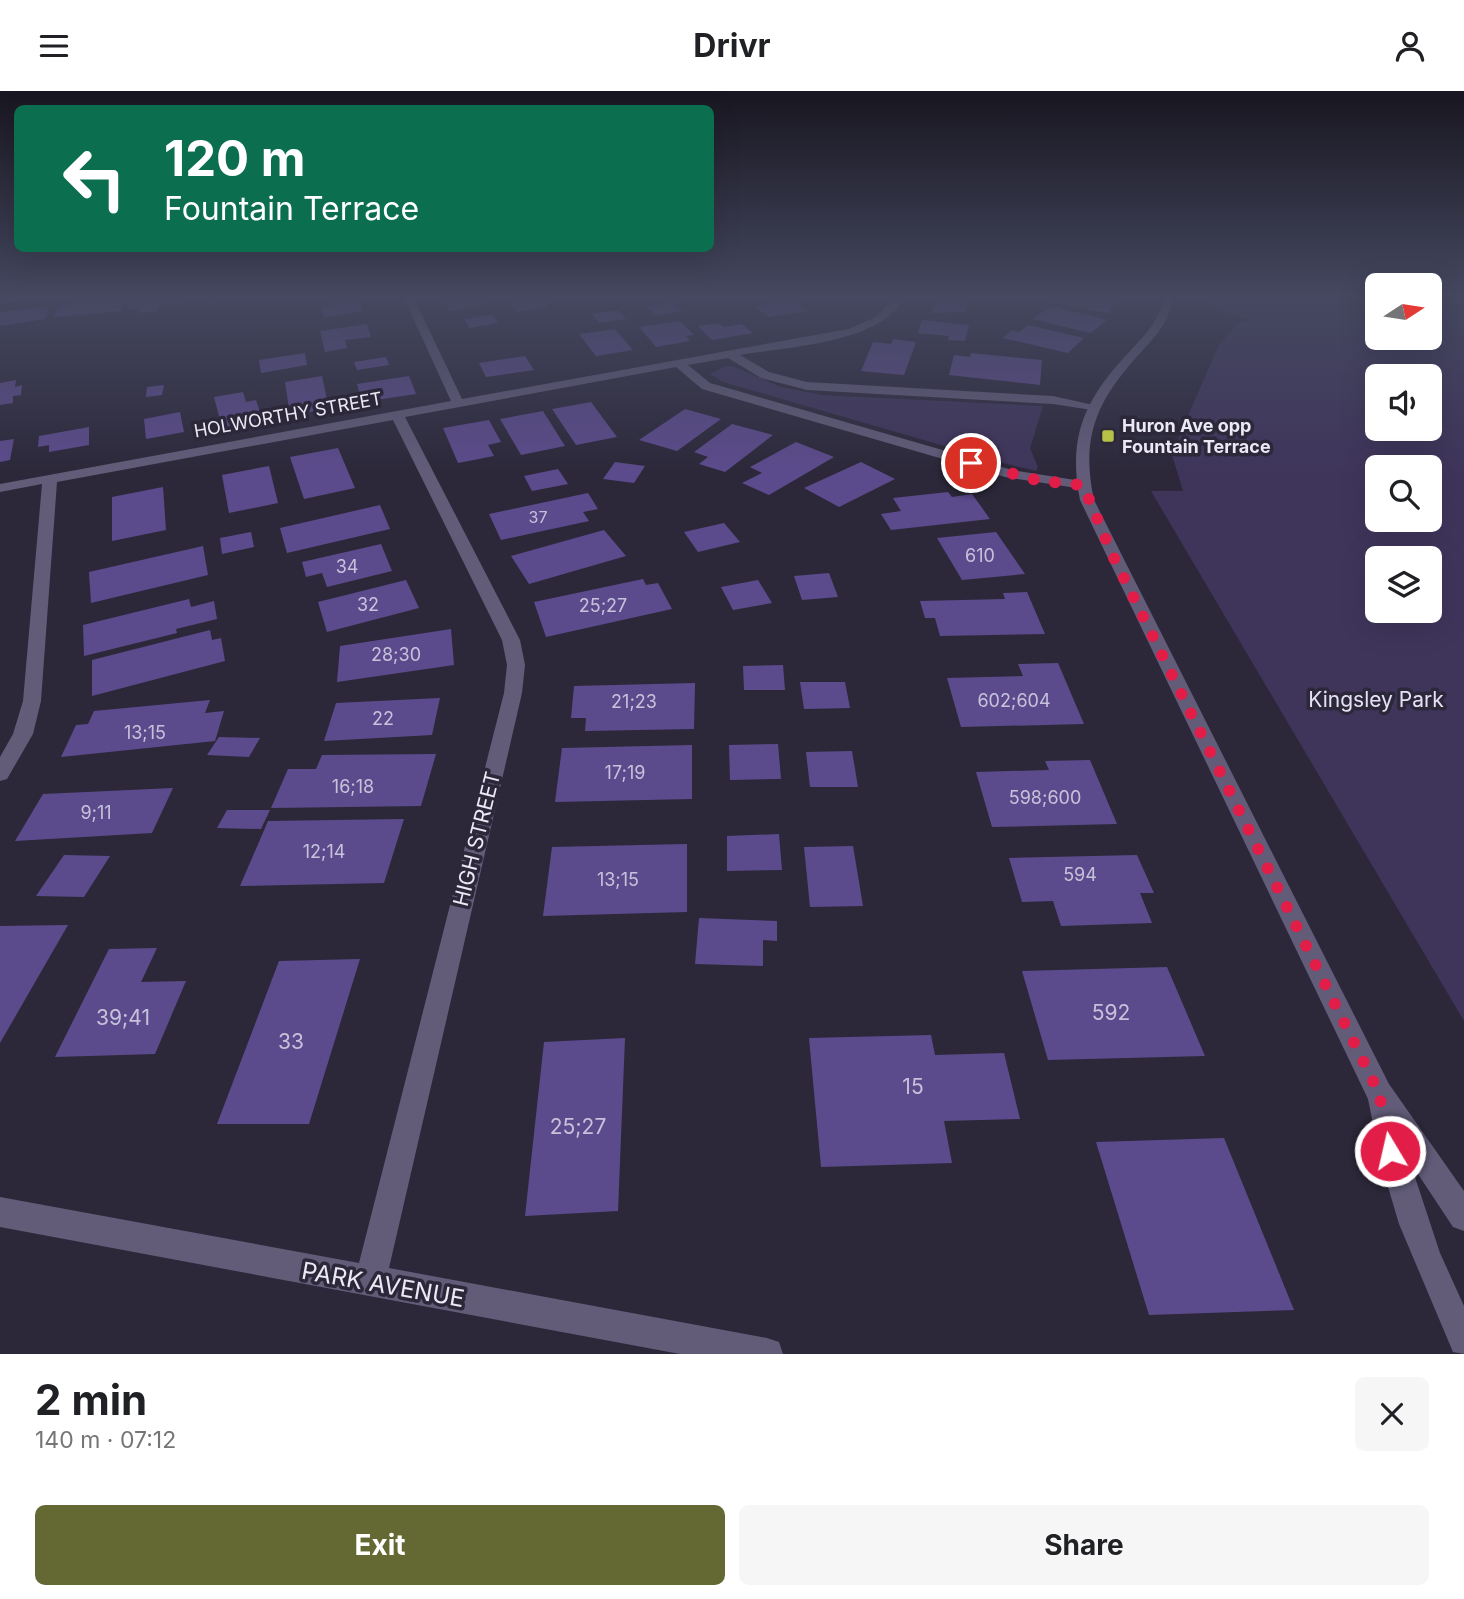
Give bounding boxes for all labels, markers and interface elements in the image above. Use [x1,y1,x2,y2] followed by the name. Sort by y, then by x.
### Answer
[693,26,771,65] text: Drivr
[35,27,73,65] icon: menu
[1391,27,1429,65] icon: person
[164,129,305,188] text: 120 m
[49,133,140,224] icon: left
[164,189,419,228] text: Fountain Terrace
[1365,273,1442,350] north arrow
[1365,273,1442,623] map controls
[1365,364,1442,441] button: sound
[192,388,384,441] street label: HOLWORTHY STREET
[1122,415,1271,457] place label: Huron Ave opp Fountain Terrace
[1100,428,1116,444] marker: Huron Ave opp Fountain Terrace
[941,433,1001,493] pin
[952,444,990,482] icon: arrive
[1365,455,1442,532] button: search
[529,507,547,527] house number: 37
[965,545,995,566] house number: 610
[1365,546,1442,623] button: layers
[336,556,358,577] house number: 34
[357,594,379,615] house number: 32
[579,595,627,616] house number: 25;27
[371,644,421,665] house number: 28;30
[1308,687,1444,712] park label: Kingsley Park
[977,690,1051,711] house number: 602;604
[611,691,657,712] house number: 21;23
[372,708,394,729] house number: 22
[124,722,166,743] house number: 13;15
[605,762,645,783] house number: 17;19
[448,769,505,909] street label: HIGH STREET
[332,776,374,797] house number: 16;18
[1009,787,1081,808] house number: 598;600
[80,802,112,823] house number: 9;11
[303,841,345,862] house number: 12;14
[1063,864,1097,885] house number: 594
[597,869,639,890] house number: 13;15
[1092,1000,1130,1025] house number: 592
[96,1005,150,1030] house number: 39;41
[278,1029,304,1054] house number: 33
[902,1074,924,1099] house number: 15
[550,1114,606,1139] house number: 25;27
[1353,1114,1427,1188] position arrow
[299,1256,467,1313] street label: PARK AVENUE
[35,1374,147,1425] text: 2 min
[1355,1377,1429,1451] button: close
[35,1426,176,1454] text: 140 m · 07:12
[35,1505,725,1585] button: Exit
[739,1505,1429,1585] button: Share

